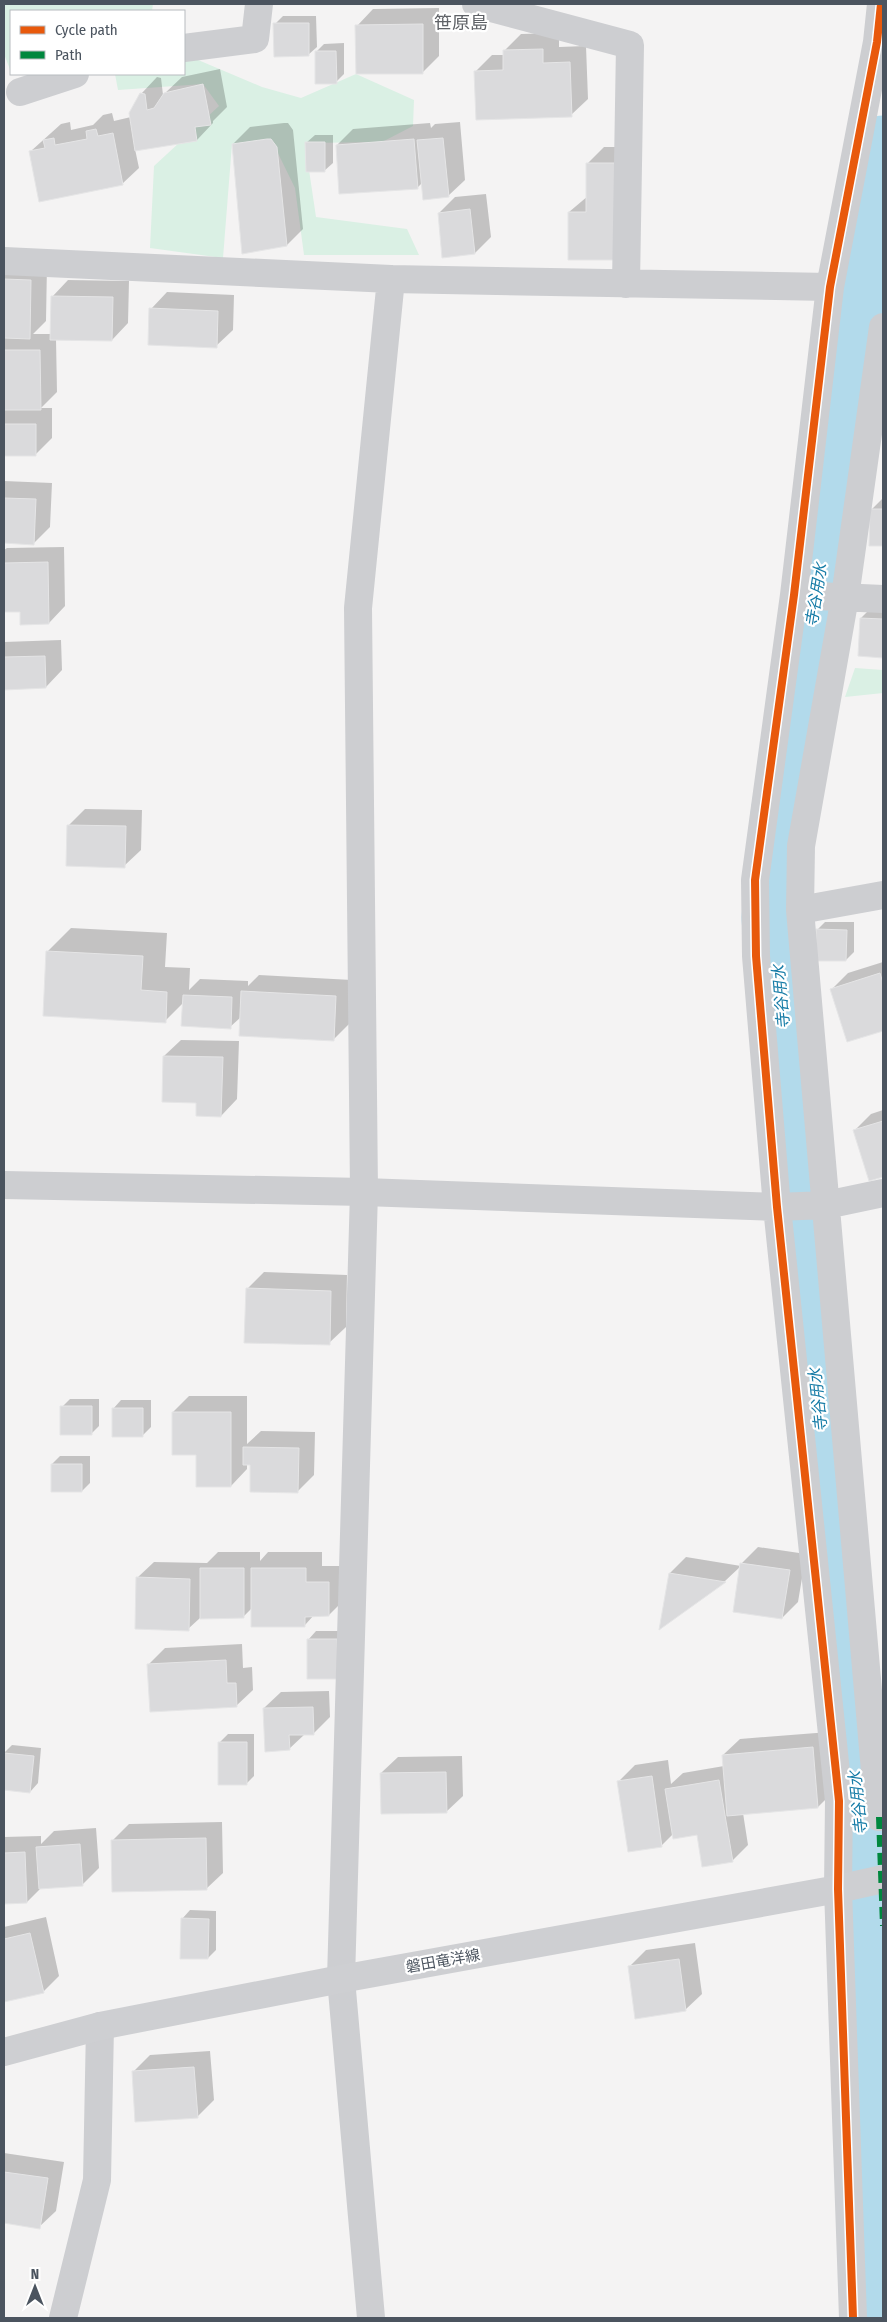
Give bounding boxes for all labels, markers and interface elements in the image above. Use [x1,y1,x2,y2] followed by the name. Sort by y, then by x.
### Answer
[10,10,185,75] legend
[434,12,488,34] district label: 笹原島
[55,21,118,39] text: Cycle path
[55,46,82,64] text: Path
[802,560,831,628] water label: 寺谷用水
[769,962,793,1030] water label: 寺谷用水
[805,1365,831,1433] water label: 寺谷用水
[845,1768,871,1836] water label: 寺谷用水
[404,1946,482,1976] street label: 磐田竜洋線
[10,2262,60,2312] north arrow
[31,2266,39,2283] text: N

